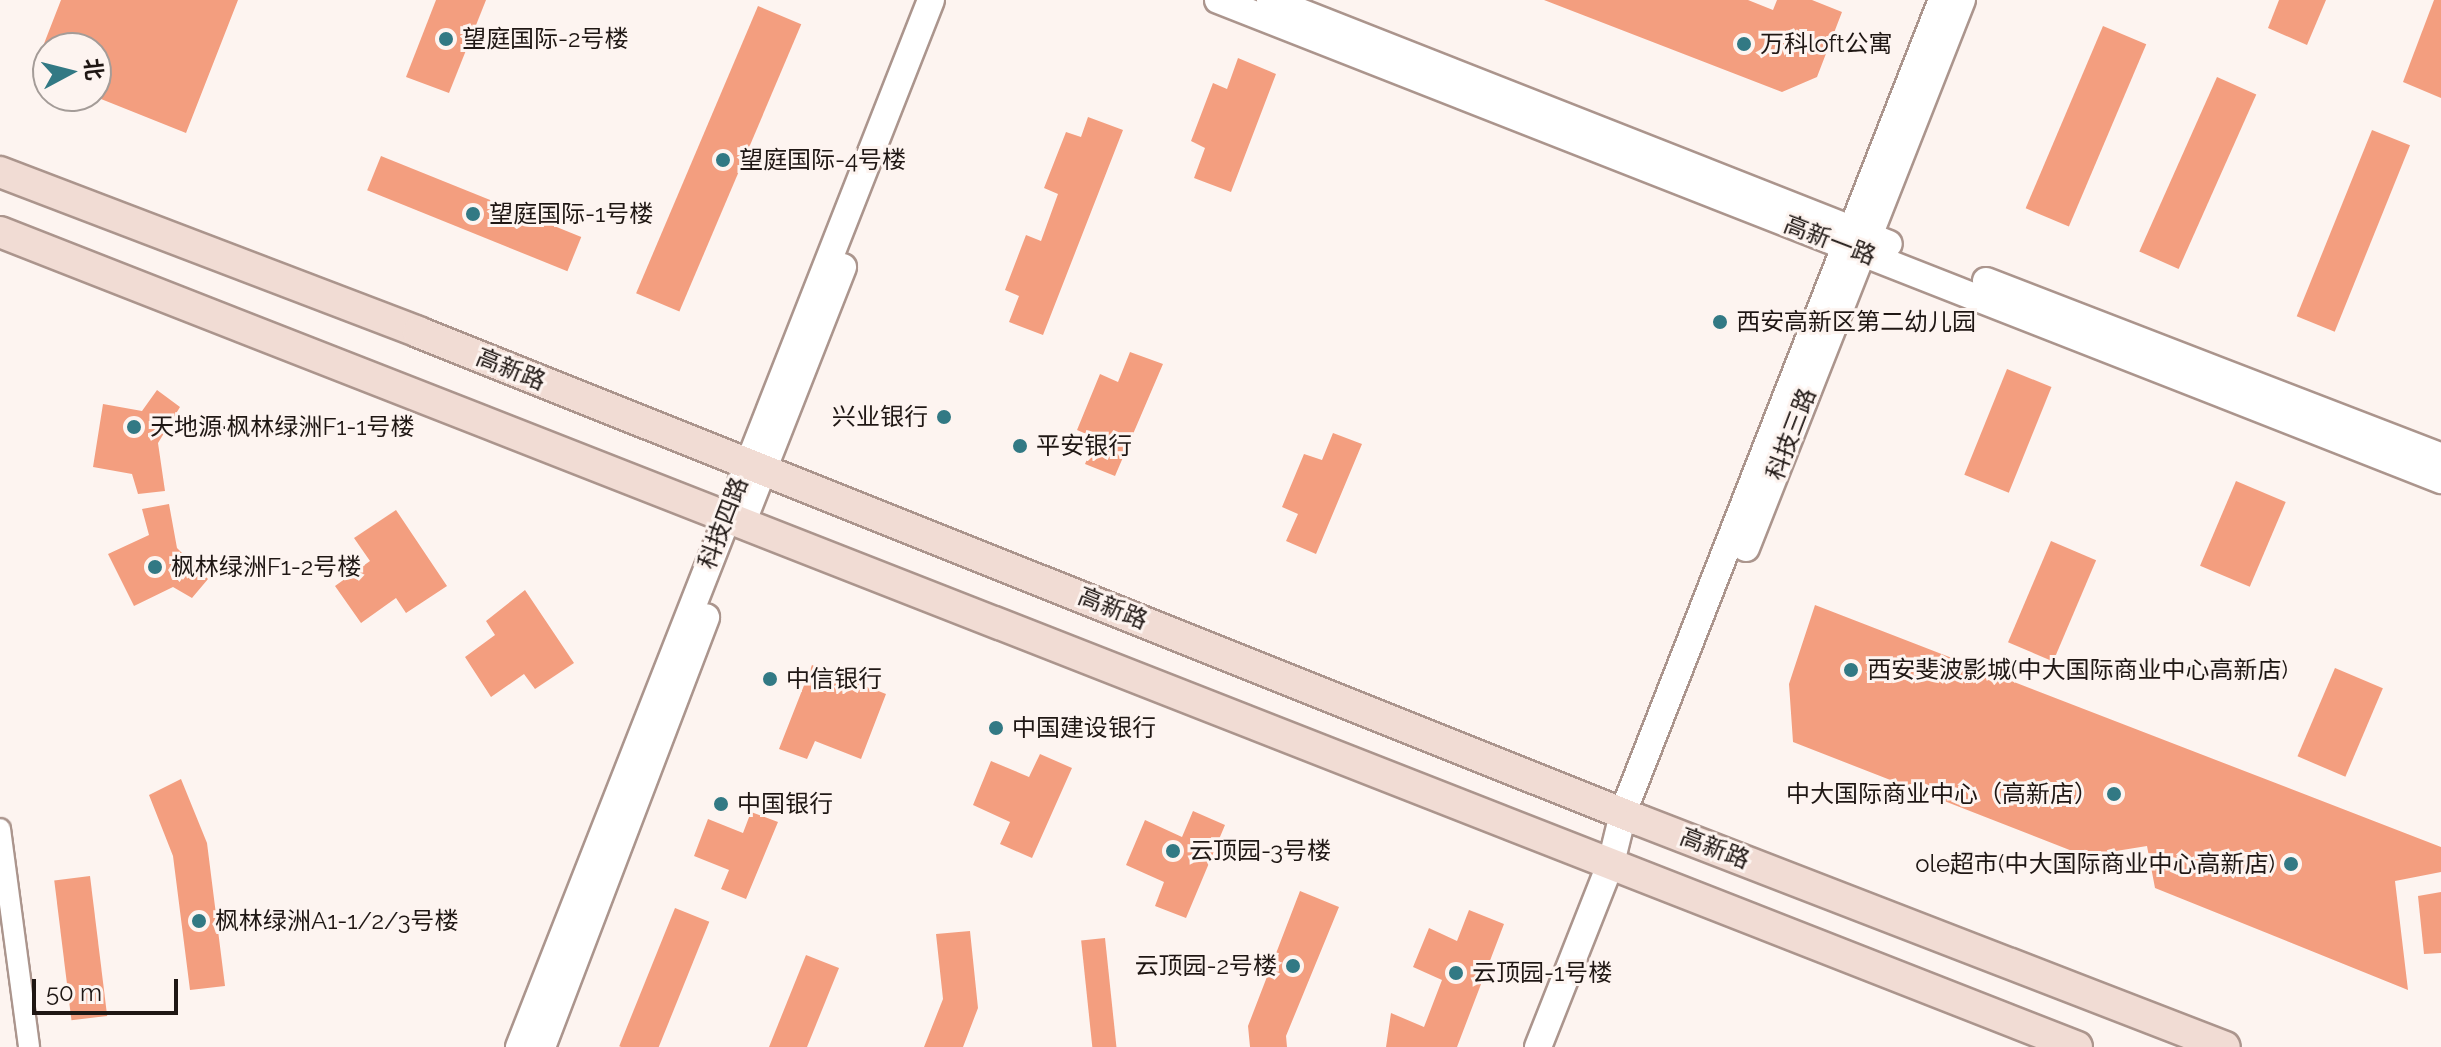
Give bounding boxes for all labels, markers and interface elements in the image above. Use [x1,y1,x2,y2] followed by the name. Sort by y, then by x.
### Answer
[462,25,629,53] place label: 望庭国际-2号楼
[437,30,455,48] marker: 望庭国际-2号楼
[1760,30,1893,58] place label: 万科loft公寓
[32,32,112,112] north arrow
[1735,35,1753,53] marker: 万科loft公寓
[80,57,108,82] text: 北
[739,146,906,174] place label: 望庭国际-4号楼
[714,151,732,169] marker: 望庭国际-4号楼
[489,200,653,228] place label: 望庭国际-1号楼
[464,205,482,223] marker: 望庭国际-1号楼
[1780,209,1880,271] street label: 高新一路
[1736,308,1976,336] place label: 西安高新区第二幼儿园
[1711,313,1729,331] marker: 西安高新区第二幼儿园
[472,342,550,396] street label: 高新路
[1760,384,1822,484] street label: 科技三路
[832,403,928,431] place label: 兴业银行
[935,408,953,426] marker: 兴业银行
[150,413,415,441] place label: 天地源·枫林绿洲F1-1号楼
[125,418,143,436] marker: 天地源·枫林绿洲F1-1号楼
[1036,432,1132,460] place label: 平安银行
[1011,437,1029,455] marker: 平安银行
[692,473,754,573] street label: 科技四路
[171,553,361,581] place label: 枫林绿洲F1-2号楼
[146,558,164,576] marker: 枫林绿洲F1-2号楼
[1074,581,1152,635] street label: 高新路
[1867,656,2288,684] place label: 西安斐波影城(中大国际商业中心高新店)
[1842,661,1860,679] marker: 西安斐波影城(中大国际商业中心高新店)
[786,665,882,693] place label: 中信银行
[761,670,779,688] marker: 中信银行
[1012,714,1156,742] place label: 中国建设银行
[987,719,1005,737] marker: 中国建设银行
[1786,780,2098,808] place label: 中大国际商业中心（高新店）
[2105,785,2123,803] marker: 中大国际商业中心（高新店）
[737,790,833,818] place label: 中国银行
[712,795,730,813] marker: 中国银行
[1676,822,1754,874] street label: 高新路
[1189,837,1331,865] place label: 云顶园-3号楼
[1164,842,1182,860] marker: 云顶园-3号楼
[1915,850,2275,878] place label: ole超市(中大国际商业中心高新店)
[2282,855,2300,873] marker: ole超市(中大国际商业中心高新店)
[215,907,459,935] place label: 枫林绿洲A1-1/2/3号楼
[190,912,208,930] marker: 枫林绿洲A1-1/2/3号楼
[1134,952,1277,980] place label: 云顶园-2号楼
[1284,957,1302,975] marker: 云顶园-2号楼
[1472,959,1612,987] place label: 云顶园-1号楼
[36,963,182,1013] scale bar
[1447,964,1465,982] marker: 云顶园-1号楼
[46,978,102,1007] text: 50 m

